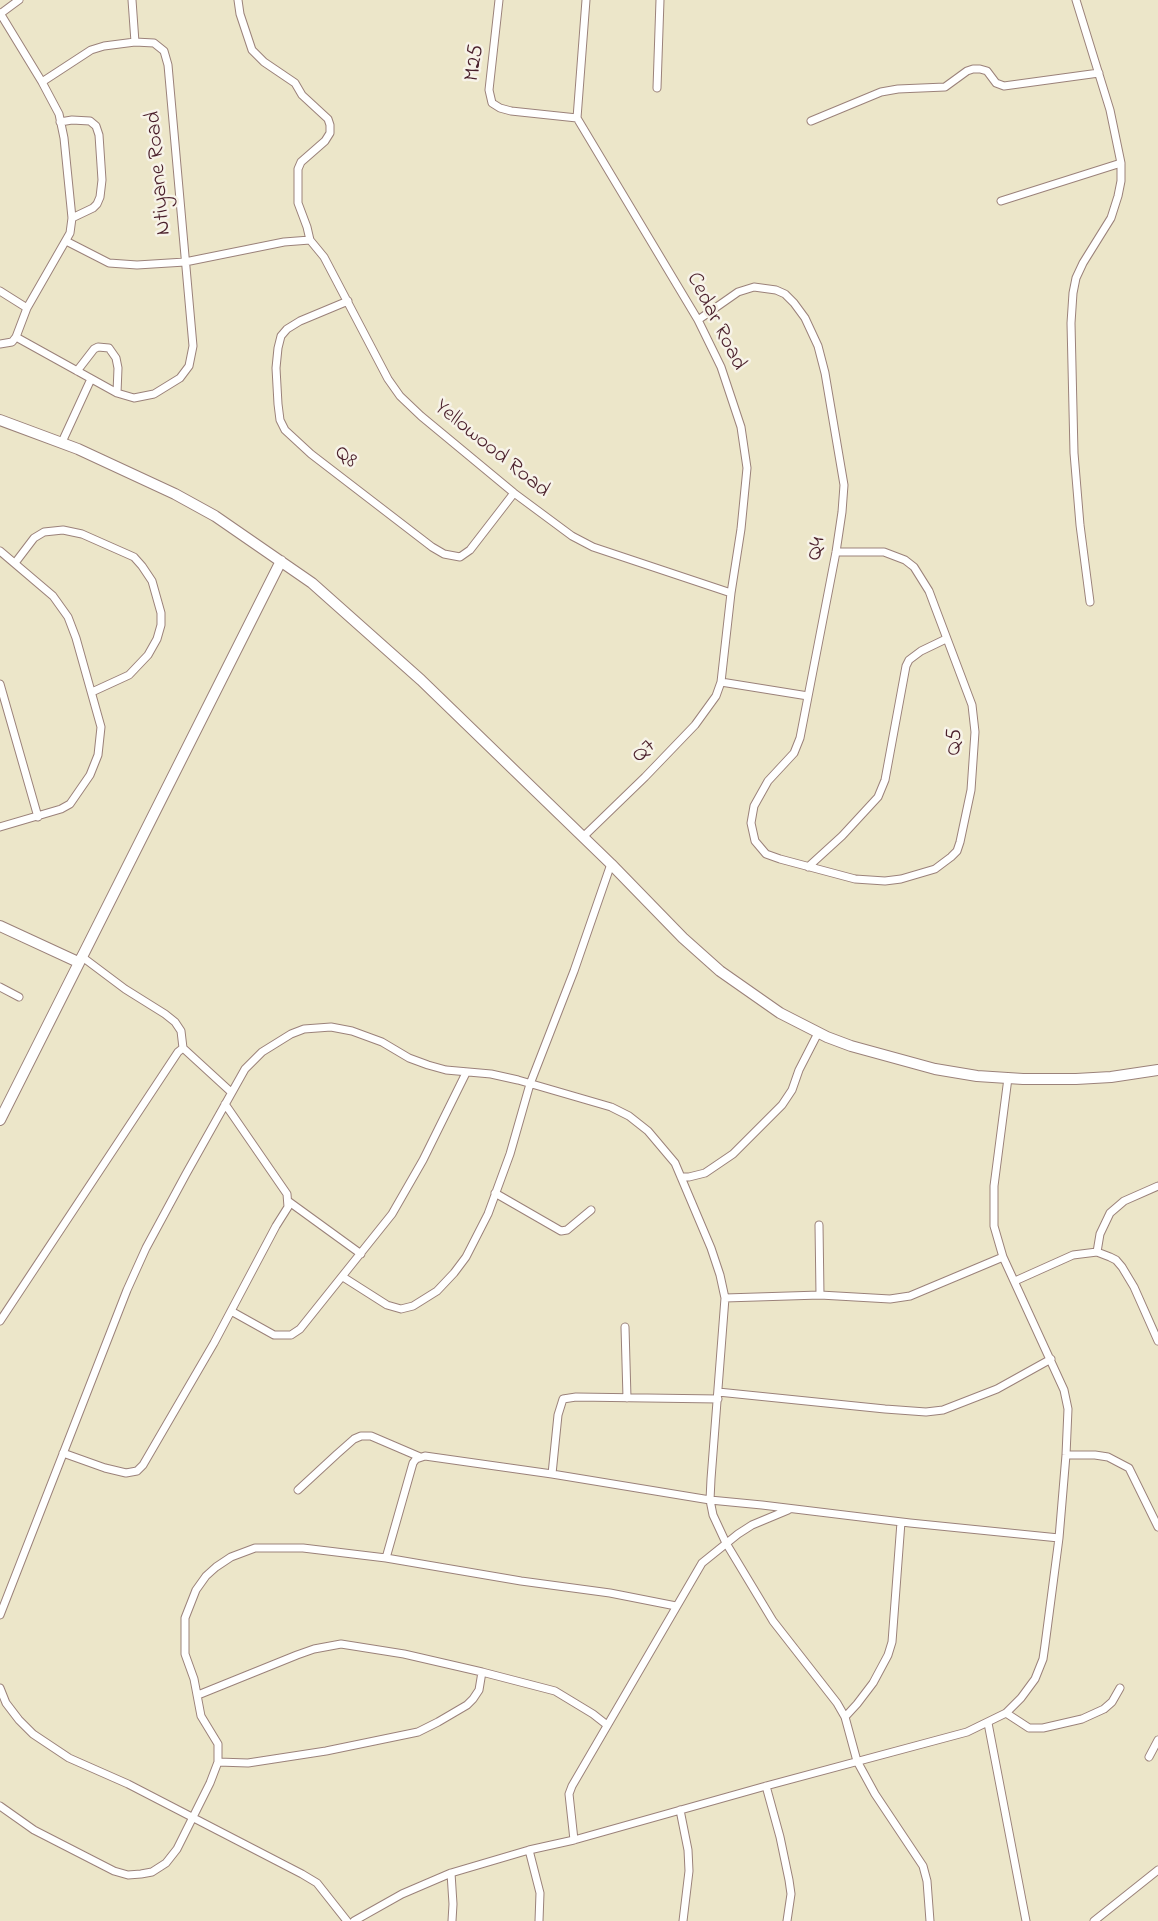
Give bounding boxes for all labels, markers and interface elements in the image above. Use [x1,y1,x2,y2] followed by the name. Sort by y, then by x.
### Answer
[461,43,491,83] street label: M25
[141,110,179,236] street label: Ntiyane Road
[679,269,751,375] street label: Cedar Road
[428,395,554,505] street label: Yellowood Road
[328,441,362,475] street label: Q8
[803,535,833,563] street label: Q4
[943,728,969,756] street label: Q5
[627,734,663,770] street label: Q7

